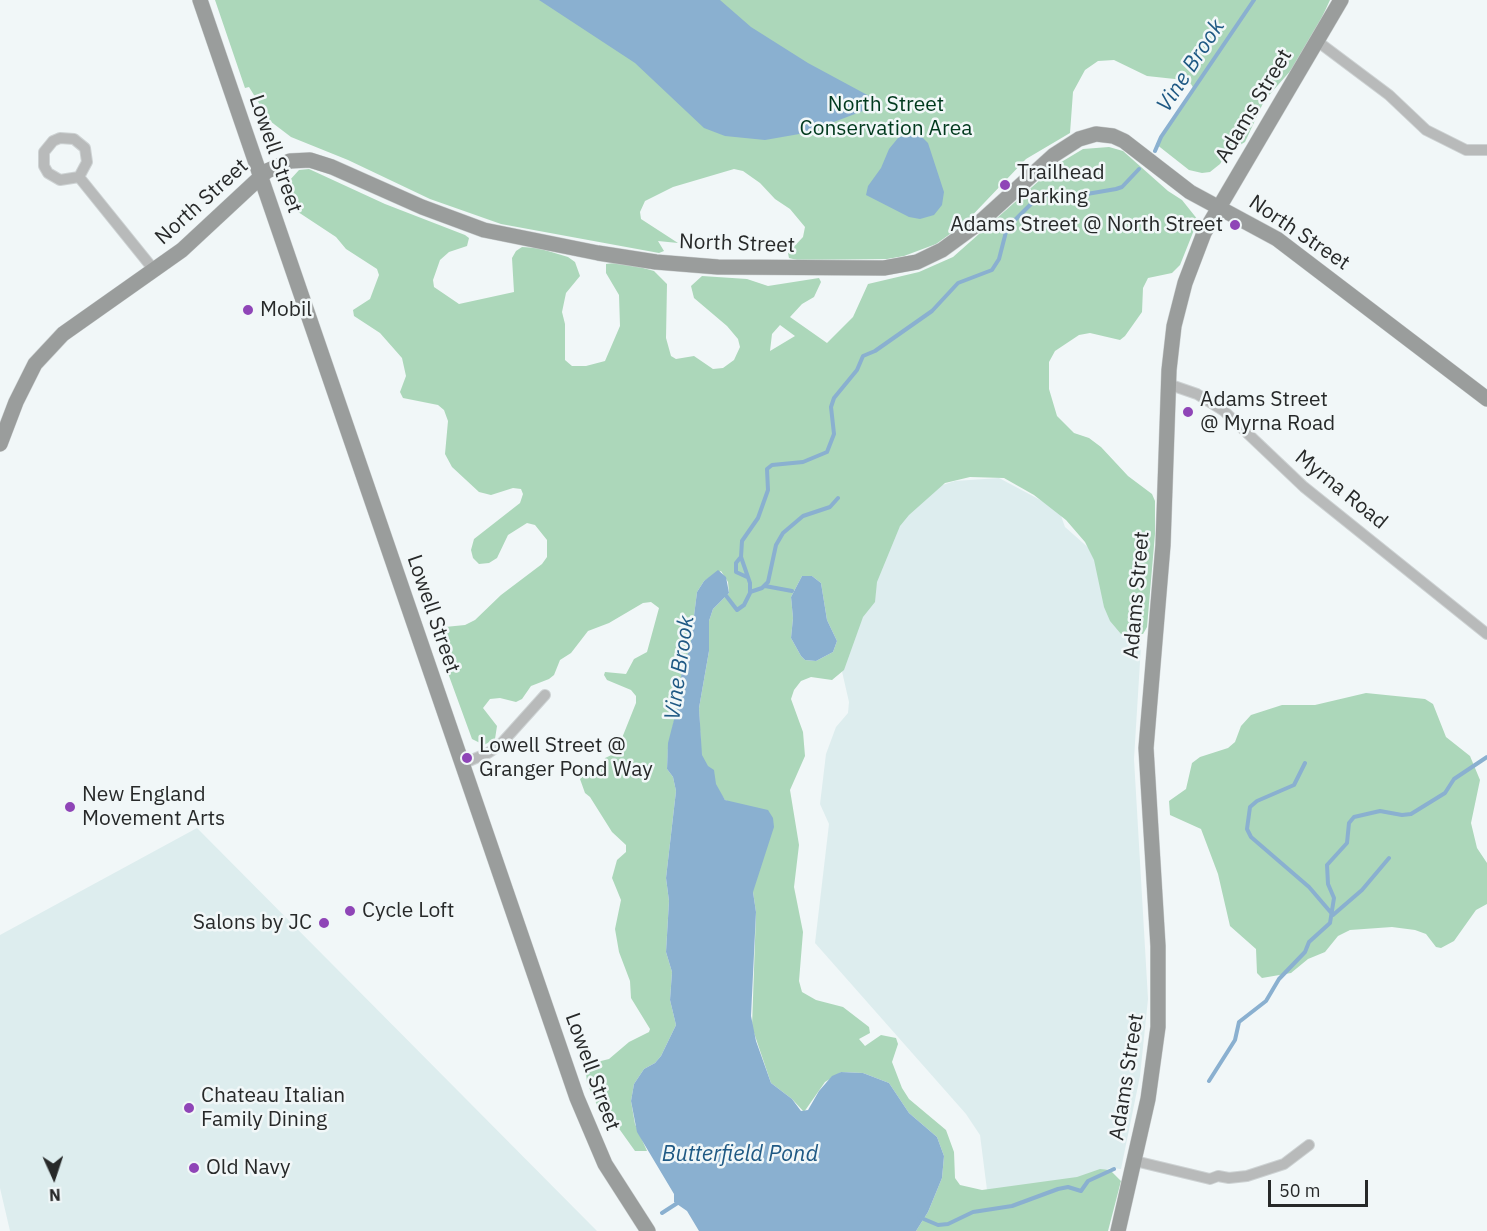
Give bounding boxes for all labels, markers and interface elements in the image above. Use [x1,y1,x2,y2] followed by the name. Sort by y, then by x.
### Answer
[1151,15,1231,117] water label: Vine Brook
[1210,45,1298,167] street label: Adams Street
[243,92,307,216] street label: Lowell Street
[800,92,972,142] park label: North Street Conservation Area
[150,154,254,250] street label: North Street
[1017,160,1105,210] place label: Trailhead Parking
[998,178,1012,192] marker: Trailhead Parking
[1244,190,1354,276] street label: North Street
[950,212,1223,238] place label: Adams Street @ North Street
[1228,218,1242,232] marker: Adams Street @ North Street
[678,229,796,259] street label: North Street
[260,297,312,323] place label: Mobil
[241,303,255,317] marker: Mobil
[1200,387,1335,437] place label: Adams Street @ Myrna Road
[1181,405,1195,419] marker: Adams Street @ Myrna Road
[1290,445,1392,535] street label: Myrna Road
[1119,530,1155,660] street label: Adams Street
[401,552,465,676] street label: Lowell Street
[660,614,700,722] water label: Vine Brook
[479,733,653,783] place label: Lowell Street @ Granger Pond Way
[460,751,474,765] marker: Lowell Street @ Granger Pond Way
[82,782,225,832] place label: New England Movement Arts
[63,800,77,814] marker: New England Movement Arts
[362,898,454,924] place label: Cycle Loft
[343,904,357,918] marker: Cycle Loft
[193,910,312,936] place label: Salons by JC
[317,916,331,930] marker: Salons by JC
[559,1010,625,1134] street label: Lowell Street
[1105,1012,1149,1142] street label: Adams Street
[201,1083,345,1133] place label: Chateau Italian Family Dining
[182,1101,196,1115] marker: Chateau Italian Family Dining
[662,1142,818,1168] water label: Butterfield Pond
[24,1147,84,1207] north arrow
[206,1155,290,1181] place label: Old Navy
[187,1161,201,1175] marker: Old Navy
[1271,1168,1372,1206] scale bar
[1279,1179,1321,1202] text: 50 m
[49,1185,61,1205] text: N

